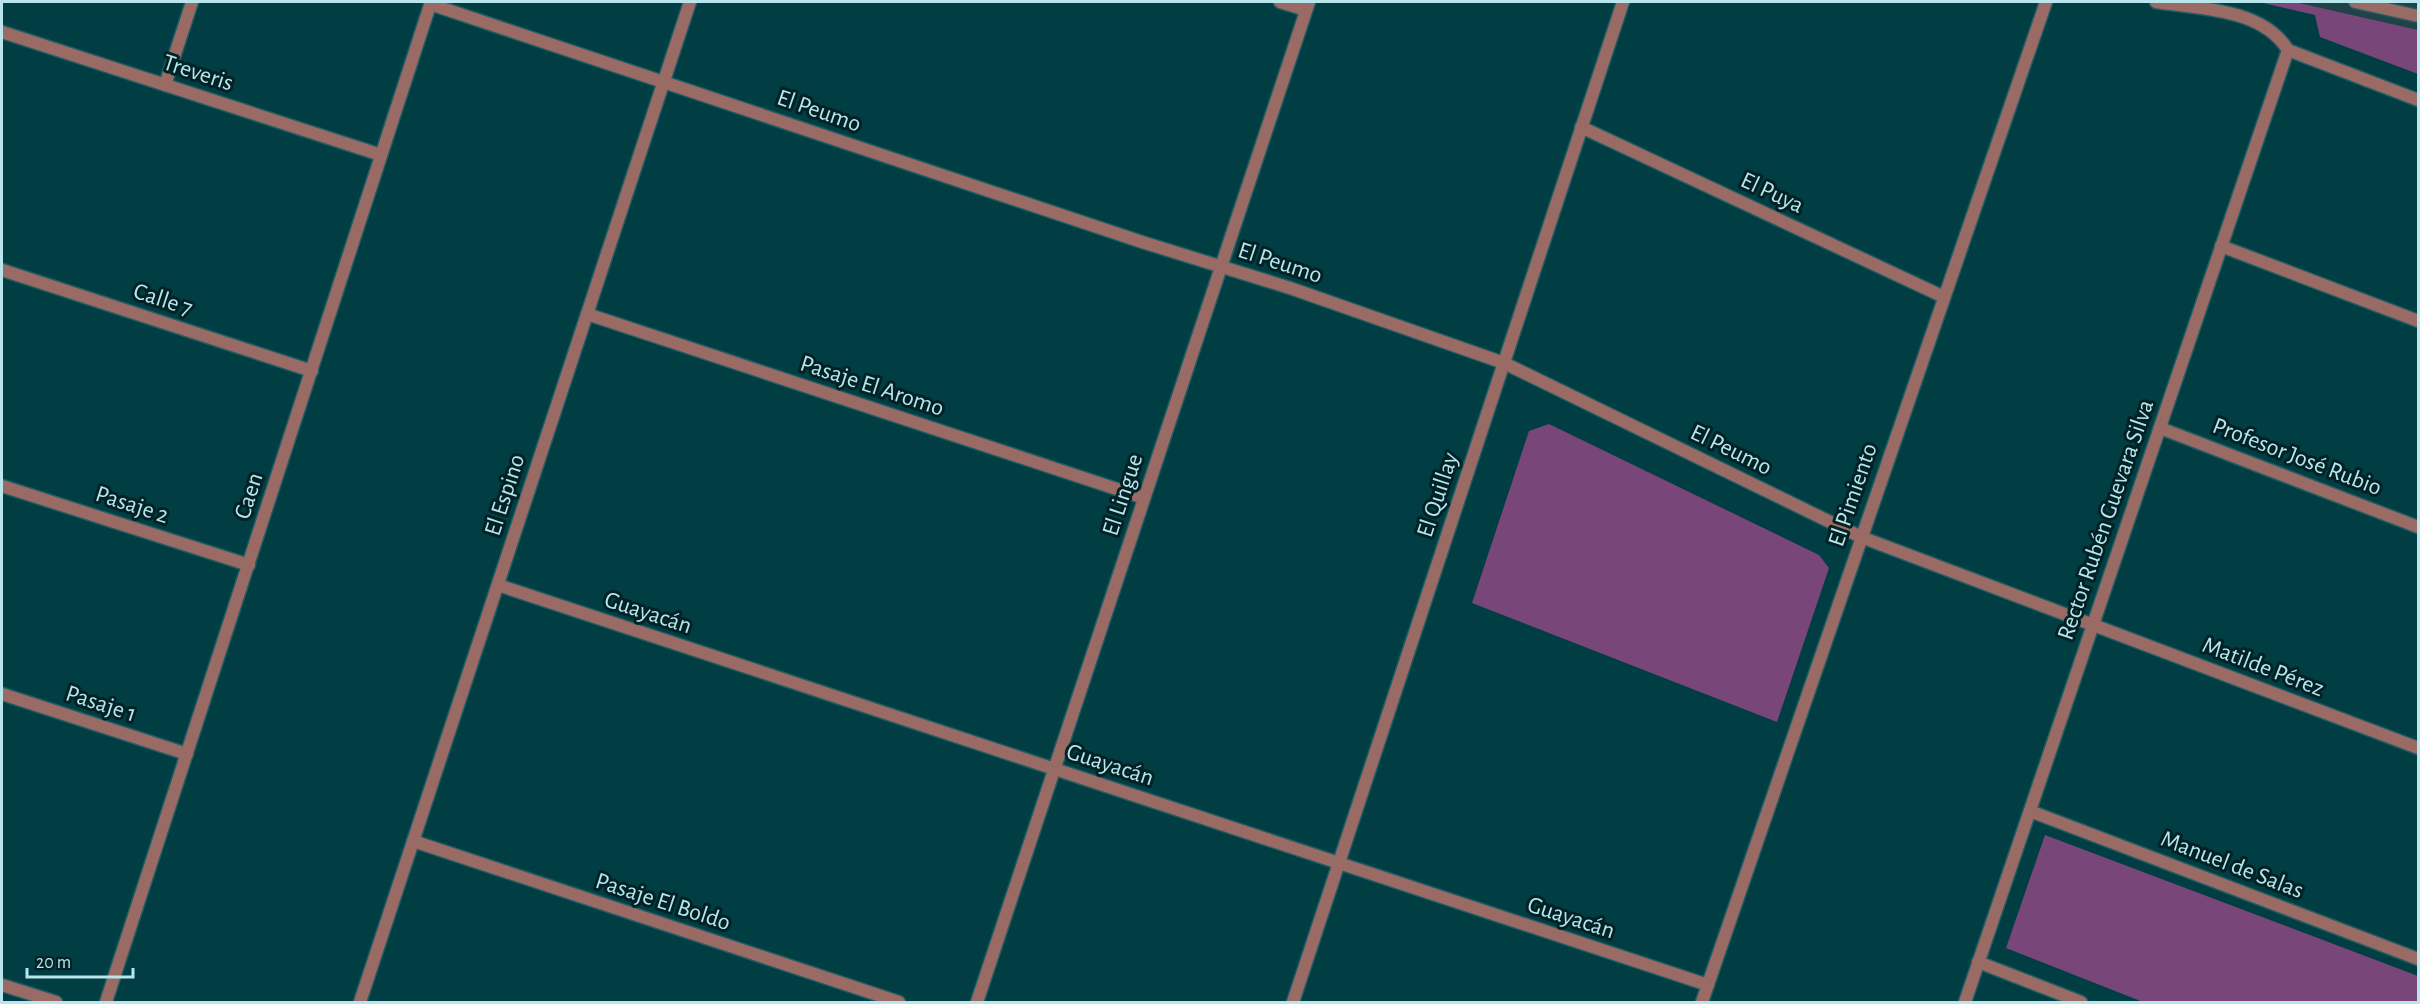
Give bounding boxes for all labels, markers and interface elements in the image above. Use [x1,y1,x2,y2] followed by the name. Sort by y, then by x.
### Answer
[160,50,236,96] street label: Treveris
[774,85,864,137] street label: El Peumo
[1737,168,1807,218] street label: El Puya
[1235,238,1325,288] street label: El Peumo
[131,279,195,321] street label: Calle 7
[797,351,947,421] street label: Pasaje El Aromo
[2054,397,2158,643] street label: Rector Rubén Guevara Silva
[2209,414,2385,500] street label: Profesor José Rubio
[1687,420,1775,480] street label: El Peumo
[1824,440,1882,550] street label: El Pimiento
[1413,450,1463,540] street label: El Quillay
[481,451,529,539] street label: El Espino
[1099,451,1147,539] street label: El Lingue
[230,470,268,522] street label: Caen
[93,482,172,528] street label: Pasaje 2
[601,588,695,638] street label: Guayacán
[2199,633,2327,701] street label: Matilde Pérez
[63,681,139,727] street label: Pasaje 1
[1063,740,1157,790] street label: Guayacán
[2157,827,2307,903] street label: Manuel de Salas
[593,869,733,935] street label: Pasaje El Boldo
[1524,893,1618,943] street label: Guayacán
[27,941,134,979] scale bar
[36,954,71,972] text: 20 m

